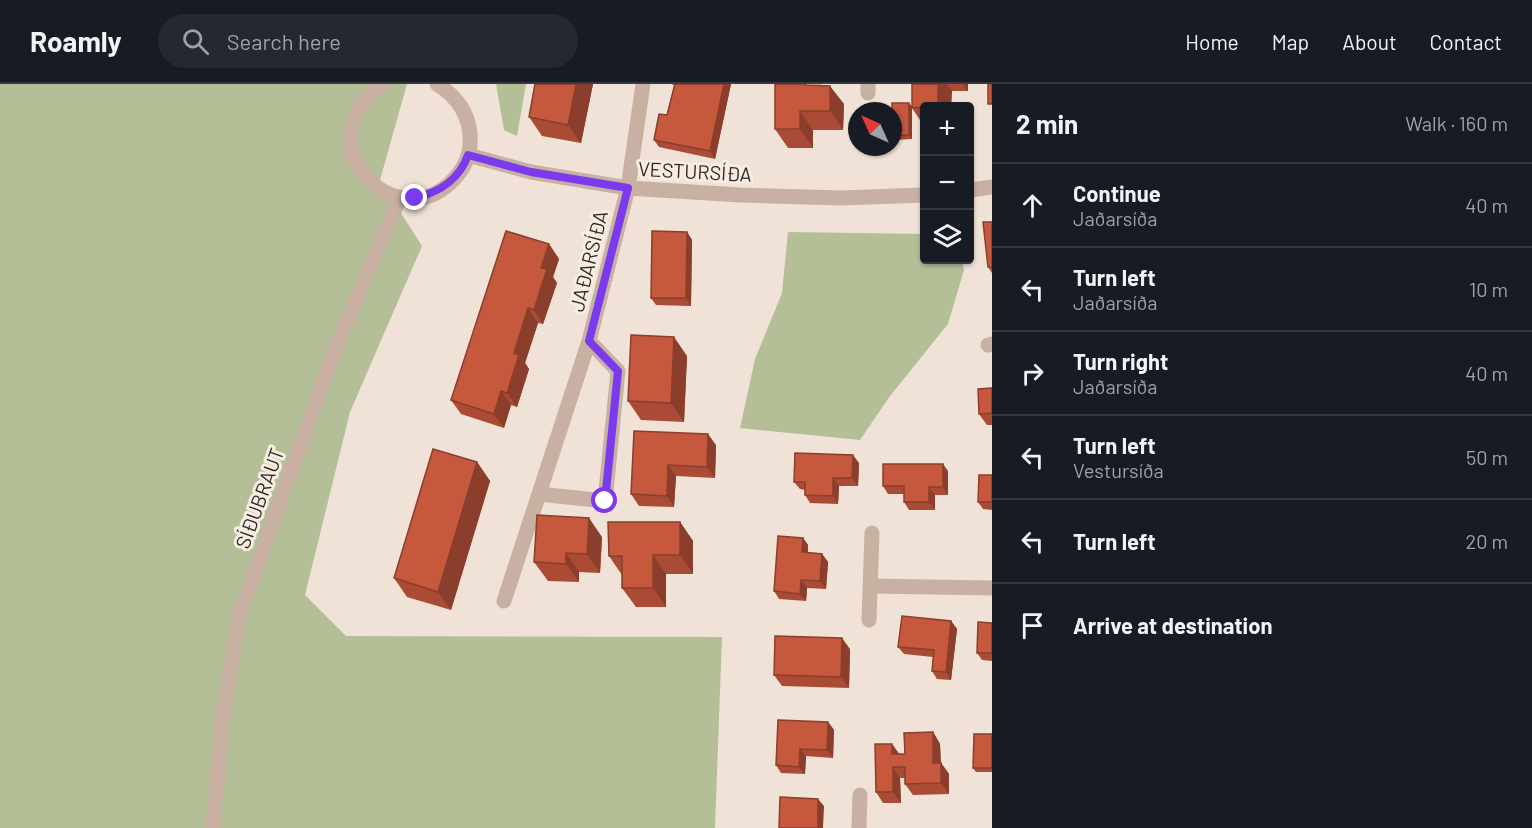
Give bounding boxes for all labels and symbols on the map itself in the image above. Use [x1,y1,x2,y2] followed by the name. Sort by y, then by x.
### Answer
[848,102,902,156] north arrow
[638,156,752,186] street label: VESTURSÍÐA
[401,184,427,210] route end
[564,208,612,314] street label: JAÐARSÍÐA
[230,444,288,552] street label: SÍÐUBRAUT
[591,487,617,513] route start

